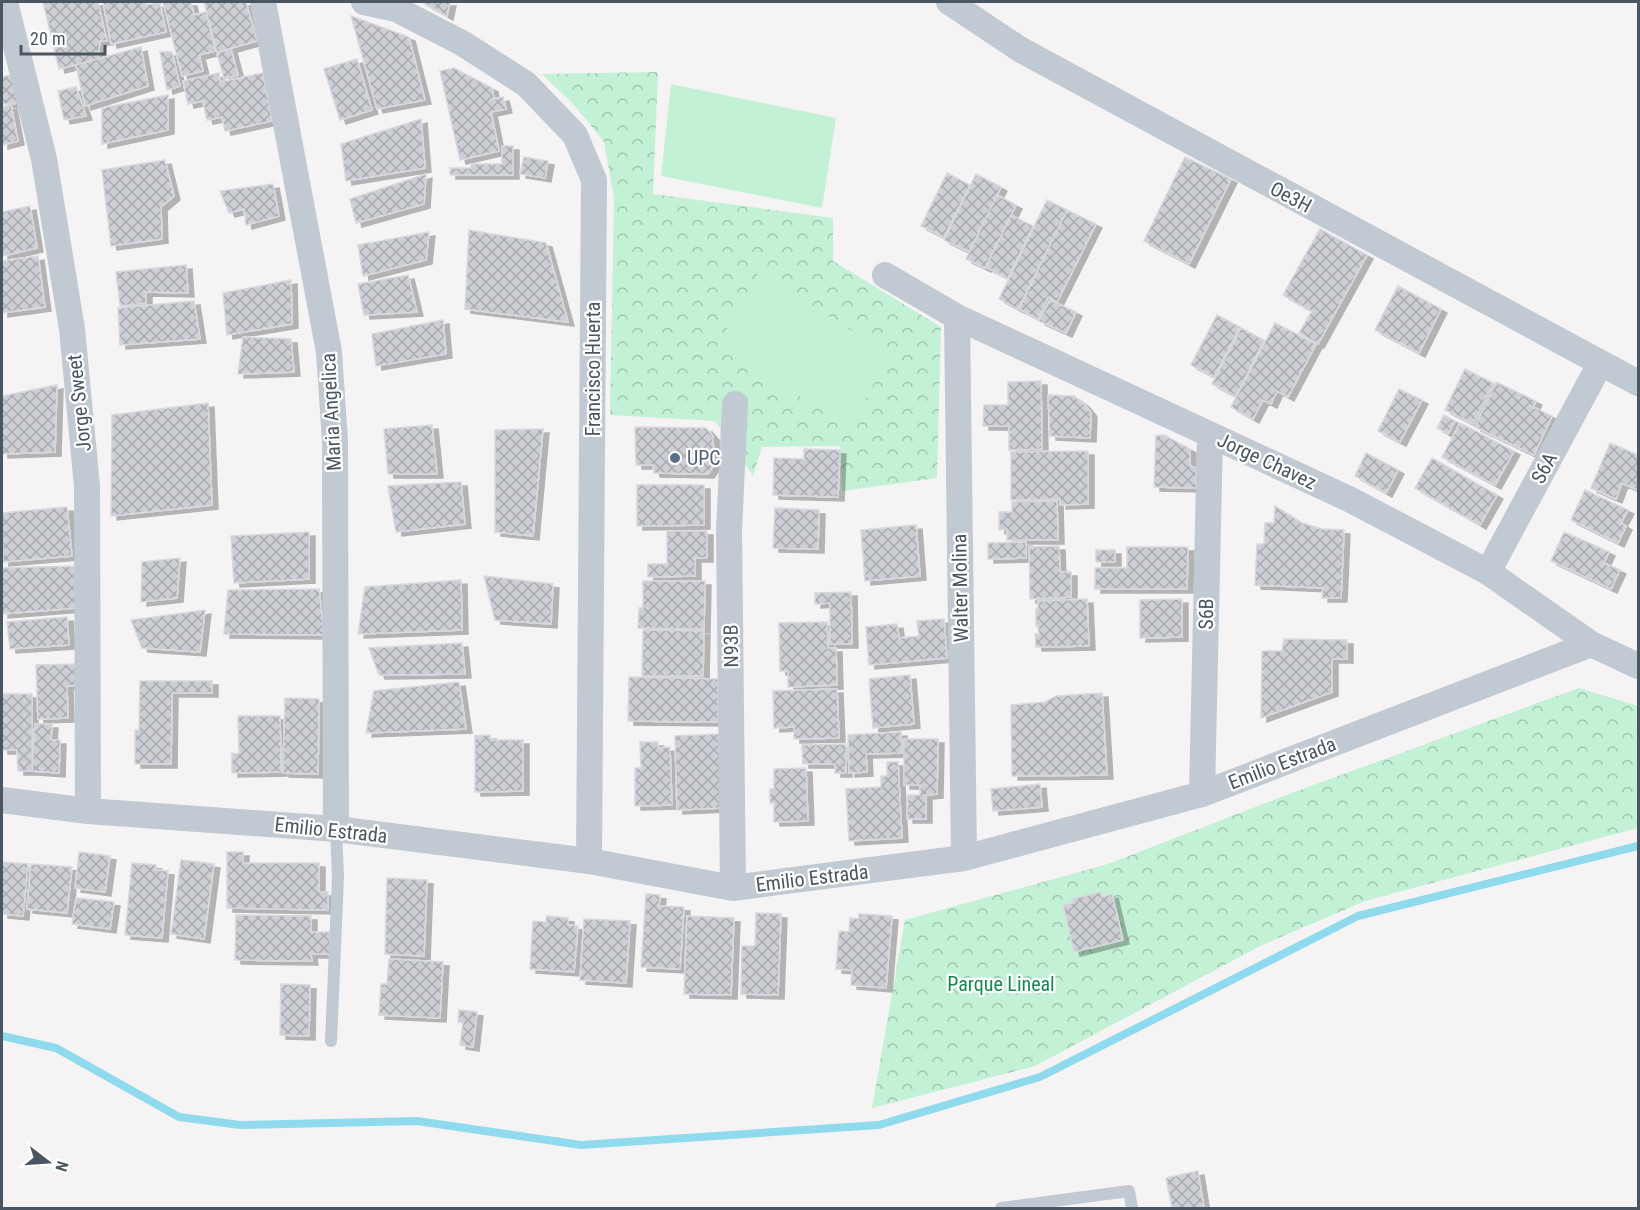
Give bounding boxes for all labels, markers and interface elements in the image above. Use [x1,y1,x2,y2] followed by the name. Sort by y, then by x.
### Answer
[21,18,105,56] scale bar
[30,28,65,49] text: 20 m
[1266,176,1316,218] street label: Oe3H
[581,302,605,436] street label: Francisco Huerta
[316,352,346,472] street label: Maria Angelica
[62,353,96,453] street label: Jorge Sweet
[1214,428,1320,494] street label: Jorge Chavez
[687,446,721,470] place label: UPC
[1526,448,1562,488] street label: S6A
[668,451,682,465] marker: UPC
[947,533,973,643] street label: Walter Molina
[1194,598,1218,630] street label: S6B
[719,624,743,668] street label: N93B
[1225,732,1339,794] street label: Emilio Estrada
[273,812,389,848] street label: Emilio Estrada
[754,859,870,897] street label: Emilio Estrada
[947,972,1055,996] park label: Parque Lineal
[18,1132,78,1192] north arrow
[51,1159,72,1174] text: N

